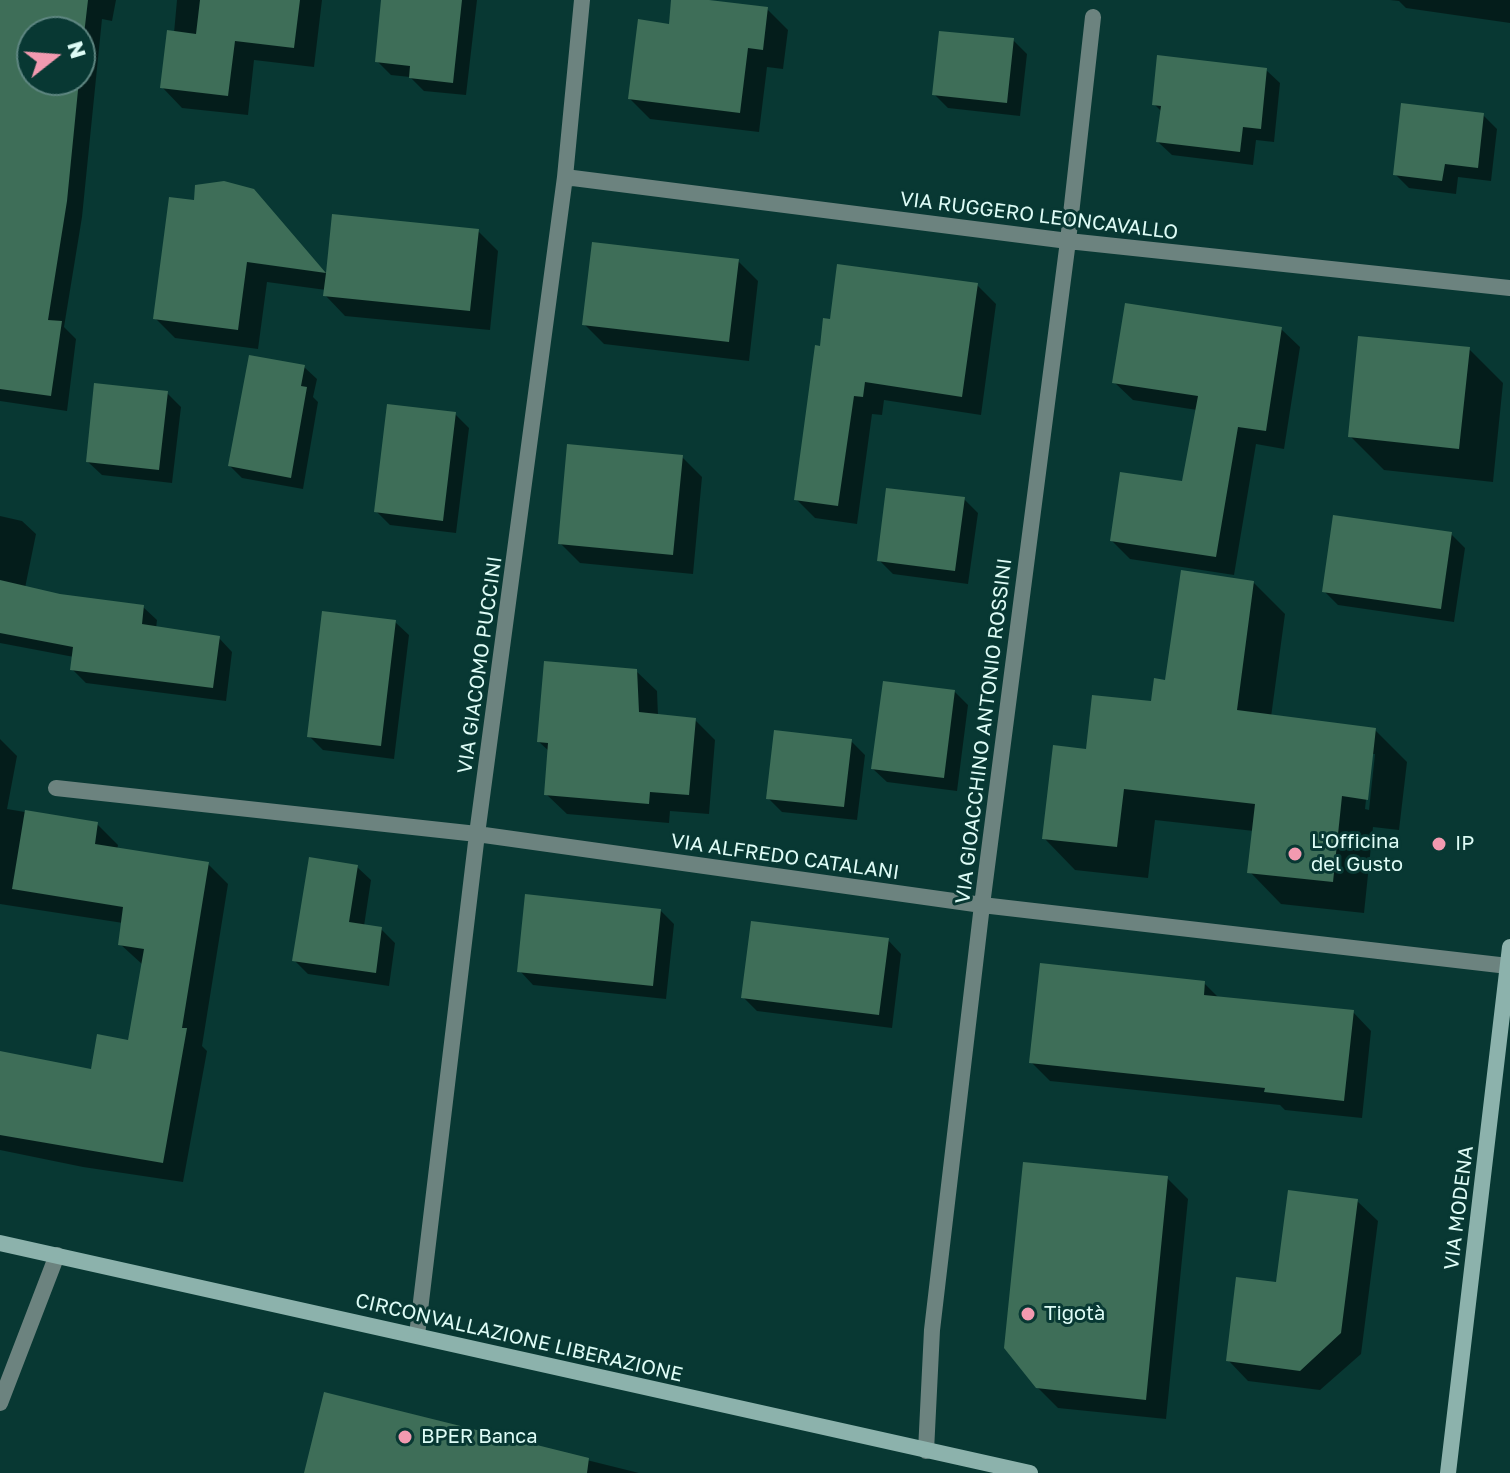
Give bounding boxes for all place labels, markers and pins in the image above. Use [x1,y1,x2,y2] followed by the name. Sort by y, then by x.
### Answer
[1311,830,1403,877] place label: L'Officina del Gusto
[1455,832,1474,856] place label: IP
[1430,835,1448,853] marker: IP
[1286,845,1304,863] marker: L'Officina del Gusto
[1044,1302,1105,1326] place label: Tigotà
[1019,1305,1037,1323] marker: Tigotà
[421,1425,537,1449] place label: BPER Banca
[396,1428,414,1446] marker: BPER Banca

